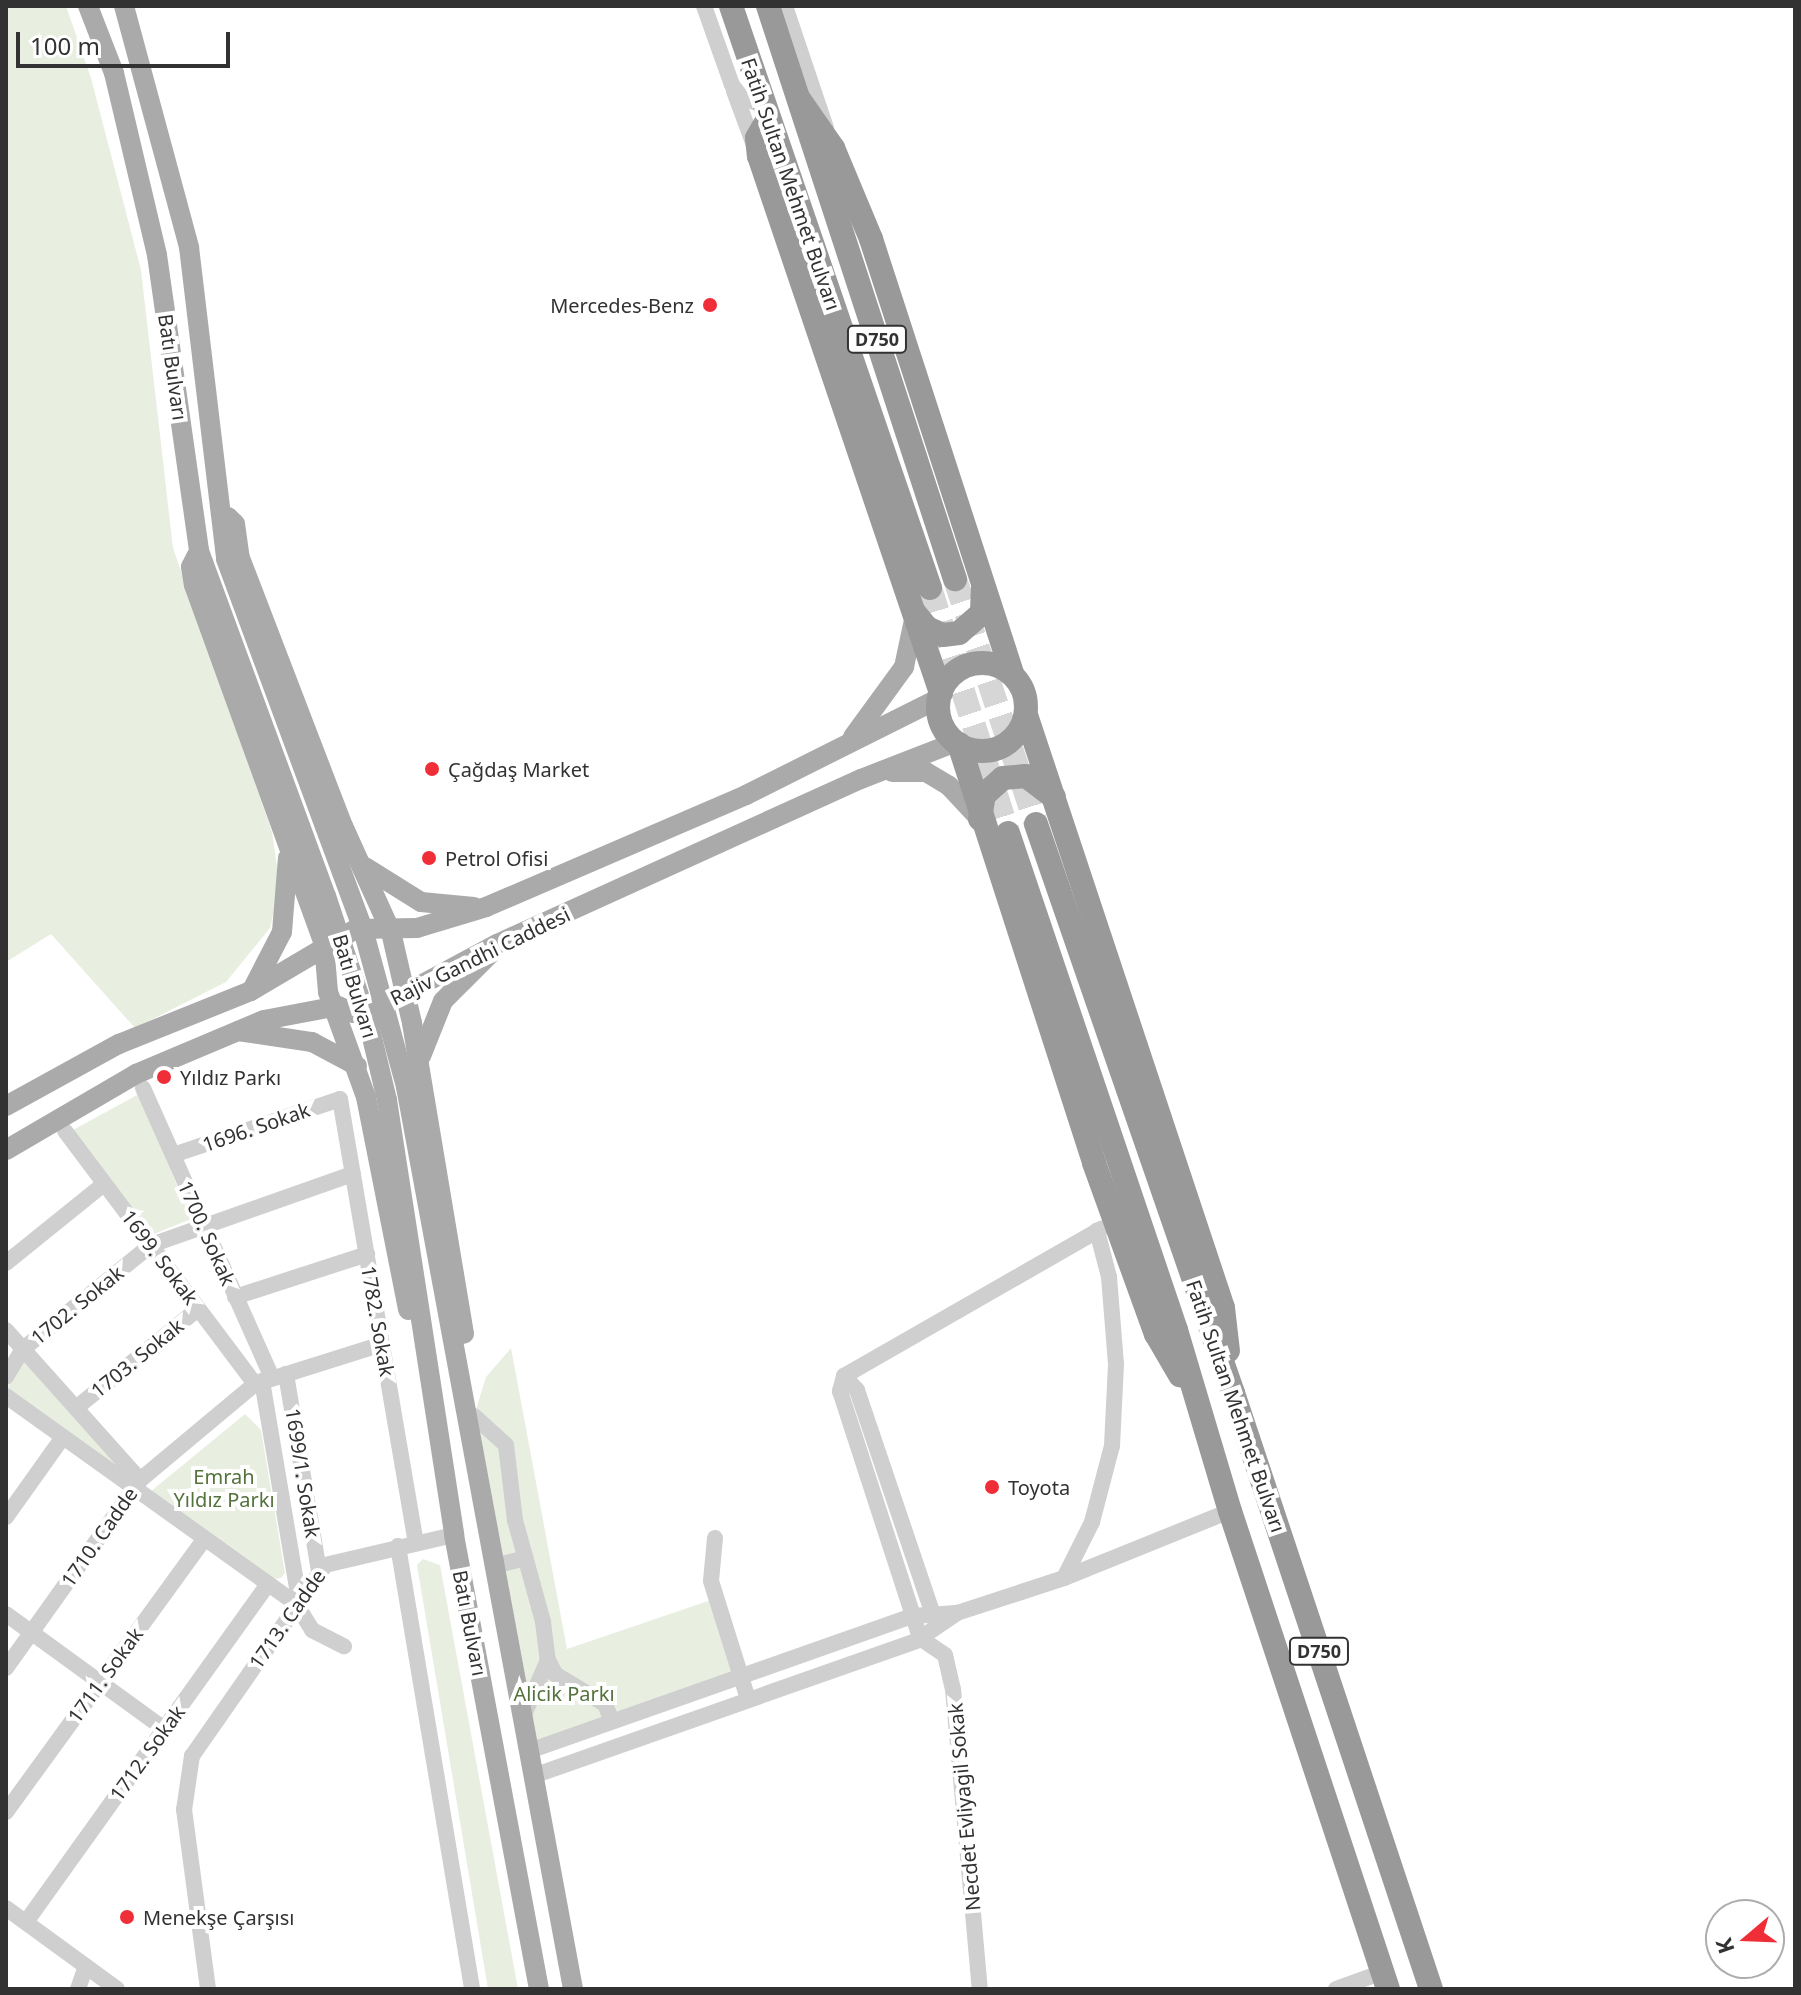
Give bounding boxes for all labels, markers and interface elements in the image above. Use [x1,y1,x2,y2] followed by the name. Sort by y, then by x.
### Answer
[20,16,234,66] scale bar
[30,29,100,62] text: 100 m
[736,55,846,313] street label: Fatih Sultan Mehmet Bulvarı
[550,293,694,317] place label: Mercedes-Benz
[701,296,719,314] marker: Mercedes-Benz
[154,312,192,422] street label: Batı Bulvarı
[845,325,909,353] road number: D750
[448,757,589,781] place label: Çağdaş Market
[423,760,441,778] marker: Çağdaş Market
[445,846,548,870] place label: Petrol Ofisi
[420,849,438,867] marker: Petrol Ofisi
[386,902,574,1010] street label: Rajiv Gandhi Caddesi
[328,931,382,1041] street label: Batı Bulvarı
[180,1065,281,1089] place label: Yıldız Parkı
[155,1068,173,1086] marker: Yıldız Parkı
[199,1097,313,1157] street label: 1696. Sokak
[173,1177,241,1289] street label: 1700. Sokak
[117,1205,203,1309] street label: 1699. Sokak
[26,1260,128,1350] street label: 1702. Sokak
[356,1264,400,1378] street label: 1782. Sokak
[1181,1277,1291,1535] street label: Fatih Sultan Mehmet Bulvarı
[86,1313,188,1403] street label: 1703. Sokak
[281,1406,325,1540] street label: 1699/1. Sokak
[173,1464,275,1511] park label: Emrah Yıldız Parkı
[1008,1475,1070,1499] place label: Toyota
[983,1478,1001,1496] marker: Toyota
[56,1483,142,1591] street label: 1710. Cadde
[244,1565,330,1673] street label: 1713. Cadde
[448,1568,492,1678] street label: Batı Bulvarı
[62,1623,148,1727] street label: 1711. Sokak
[1287,1637,1351,1665] road number: D750
[513,1681,615,1705] park label: Alicik Parkı
[104,1701,190,1805] street label: 1712. Sokak
[943,1702,985,1912] street label: Necdet Evliyagil Sokak
[1705,1899,1785,1979] north arrow
[143,1905,294,1929] place label: Menekşe Çarşısı
[118,1908,136,1926] marker: Menekşe Çarşısı
[1708,1934,1741,1958] text: K

